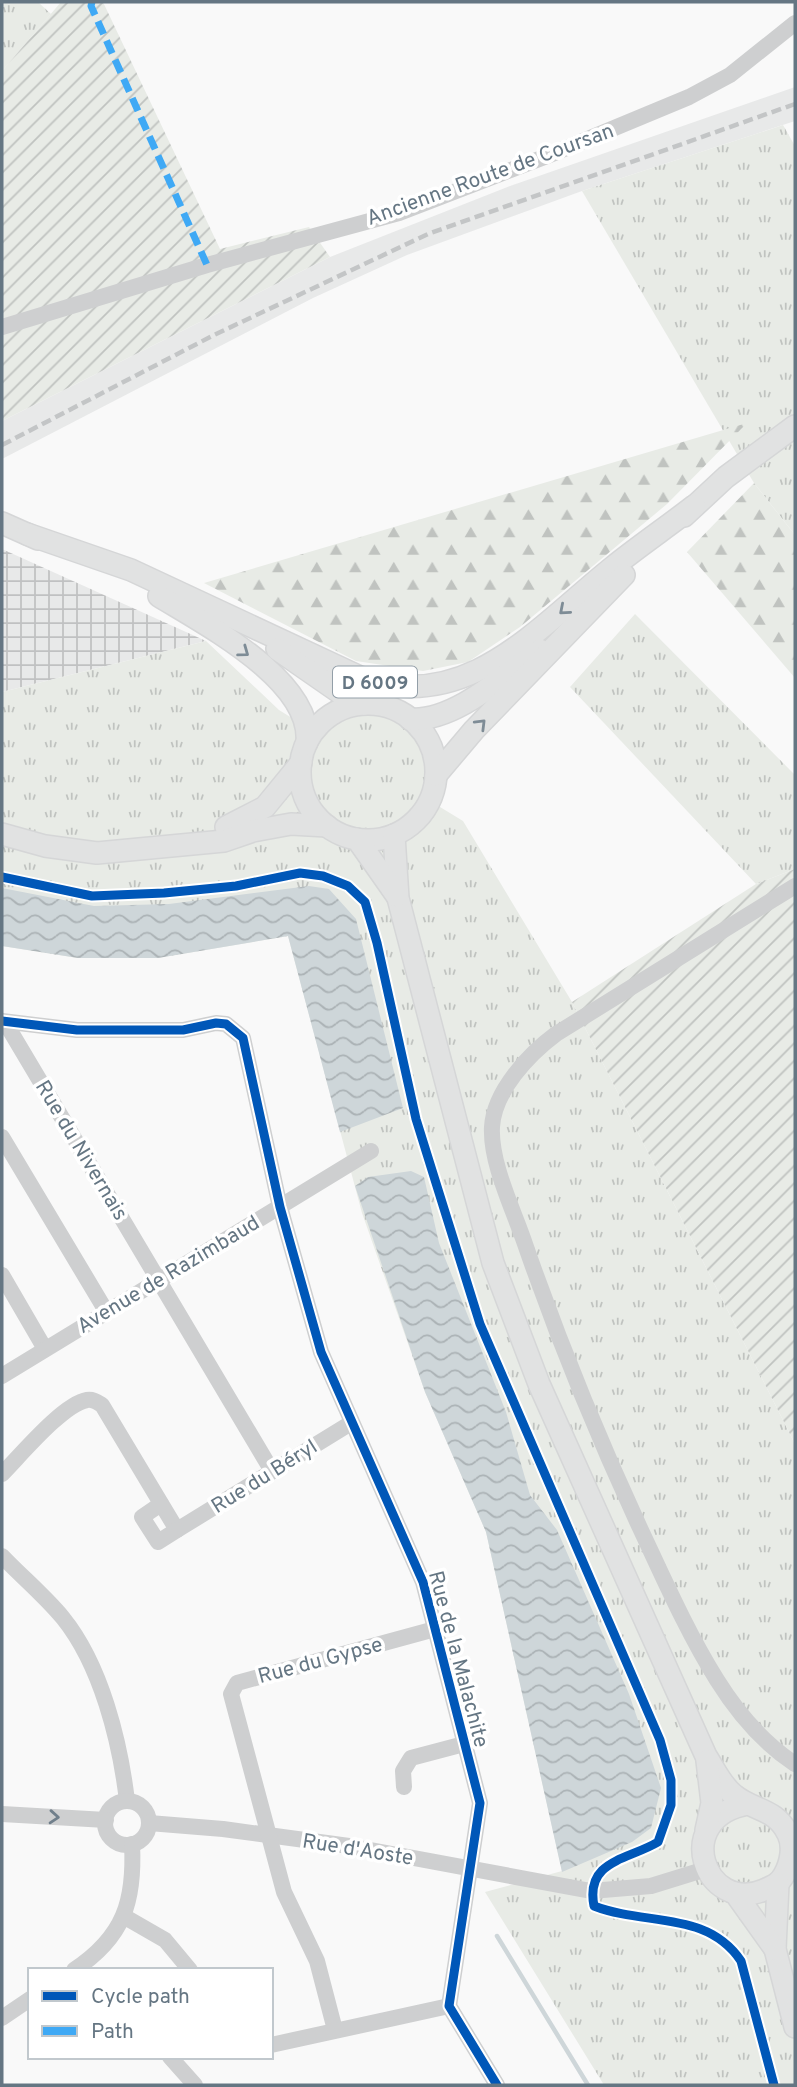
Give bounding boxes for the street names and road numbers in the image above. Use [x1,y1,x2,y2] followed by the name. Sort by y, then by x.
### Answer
[363,118,618,233] street label: Ancienne Route de Coursan
[333,666,417,698] road number: D 6009
[28,1076,133,1226] street label: Rue du Nivernais
[73,1210,265,1341] street label: Avenue de Razimbaud
[207,1434,323,1521] street label: Rue du Béryl
[421,1568,494,1751] street label: Rue de la Malachite
[255,1632,386,1691] street label: Rue du Gypse
[300,1828,415,1873] street label: Rue d'Aoste

